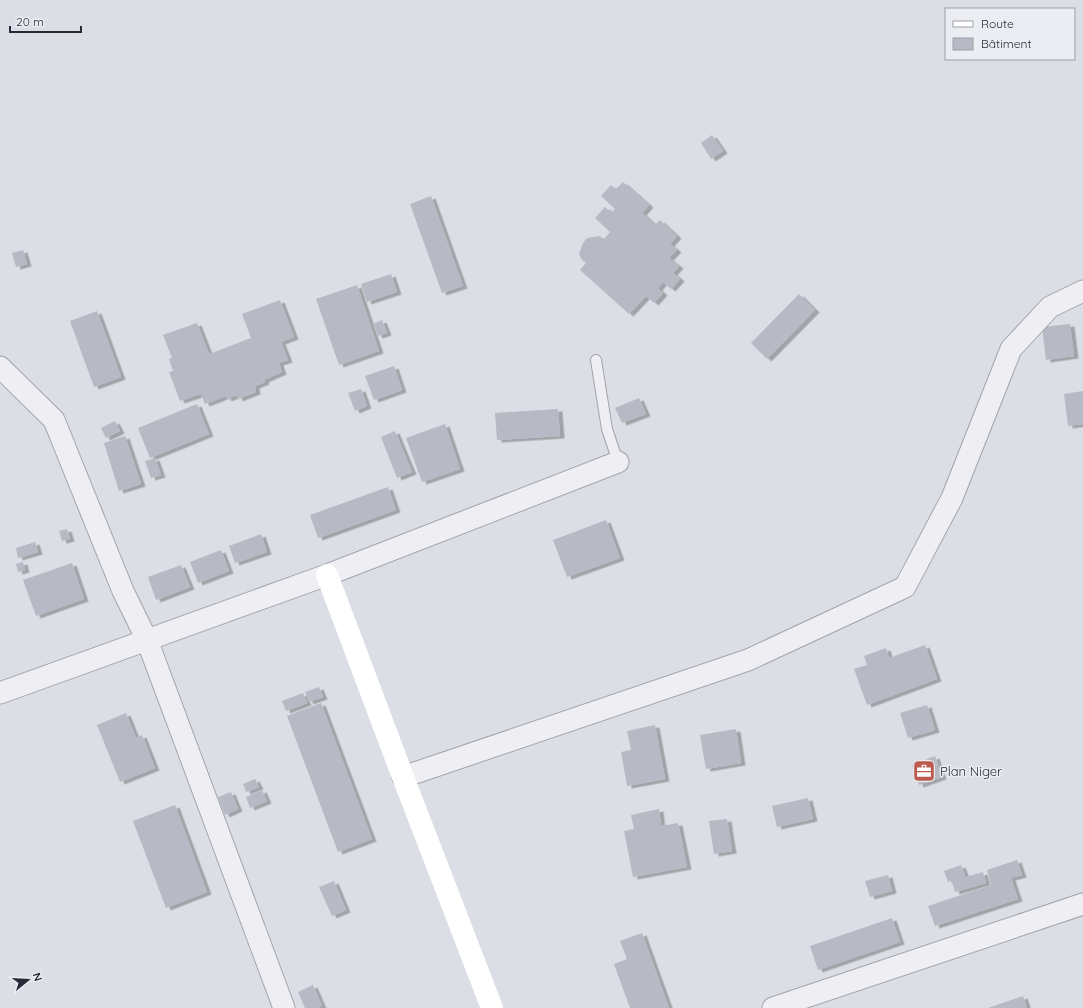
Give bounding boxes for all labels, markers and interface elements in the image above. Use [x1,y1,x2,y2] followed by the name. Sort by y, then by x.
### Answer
[10,8,81,34] scale bar
[945,8,1075,60] legend
[16,14,44,29] text: 20 m
[981,16,1014,31] text: Route
[981,36,1031,51] text: Bâtiment
[911,758,937,784] office icon: Plan Niger
[940,763,1002,779] place label: Plan Niger
[8,960,48,1000] north arrow
[30,971,45,983] text: N

